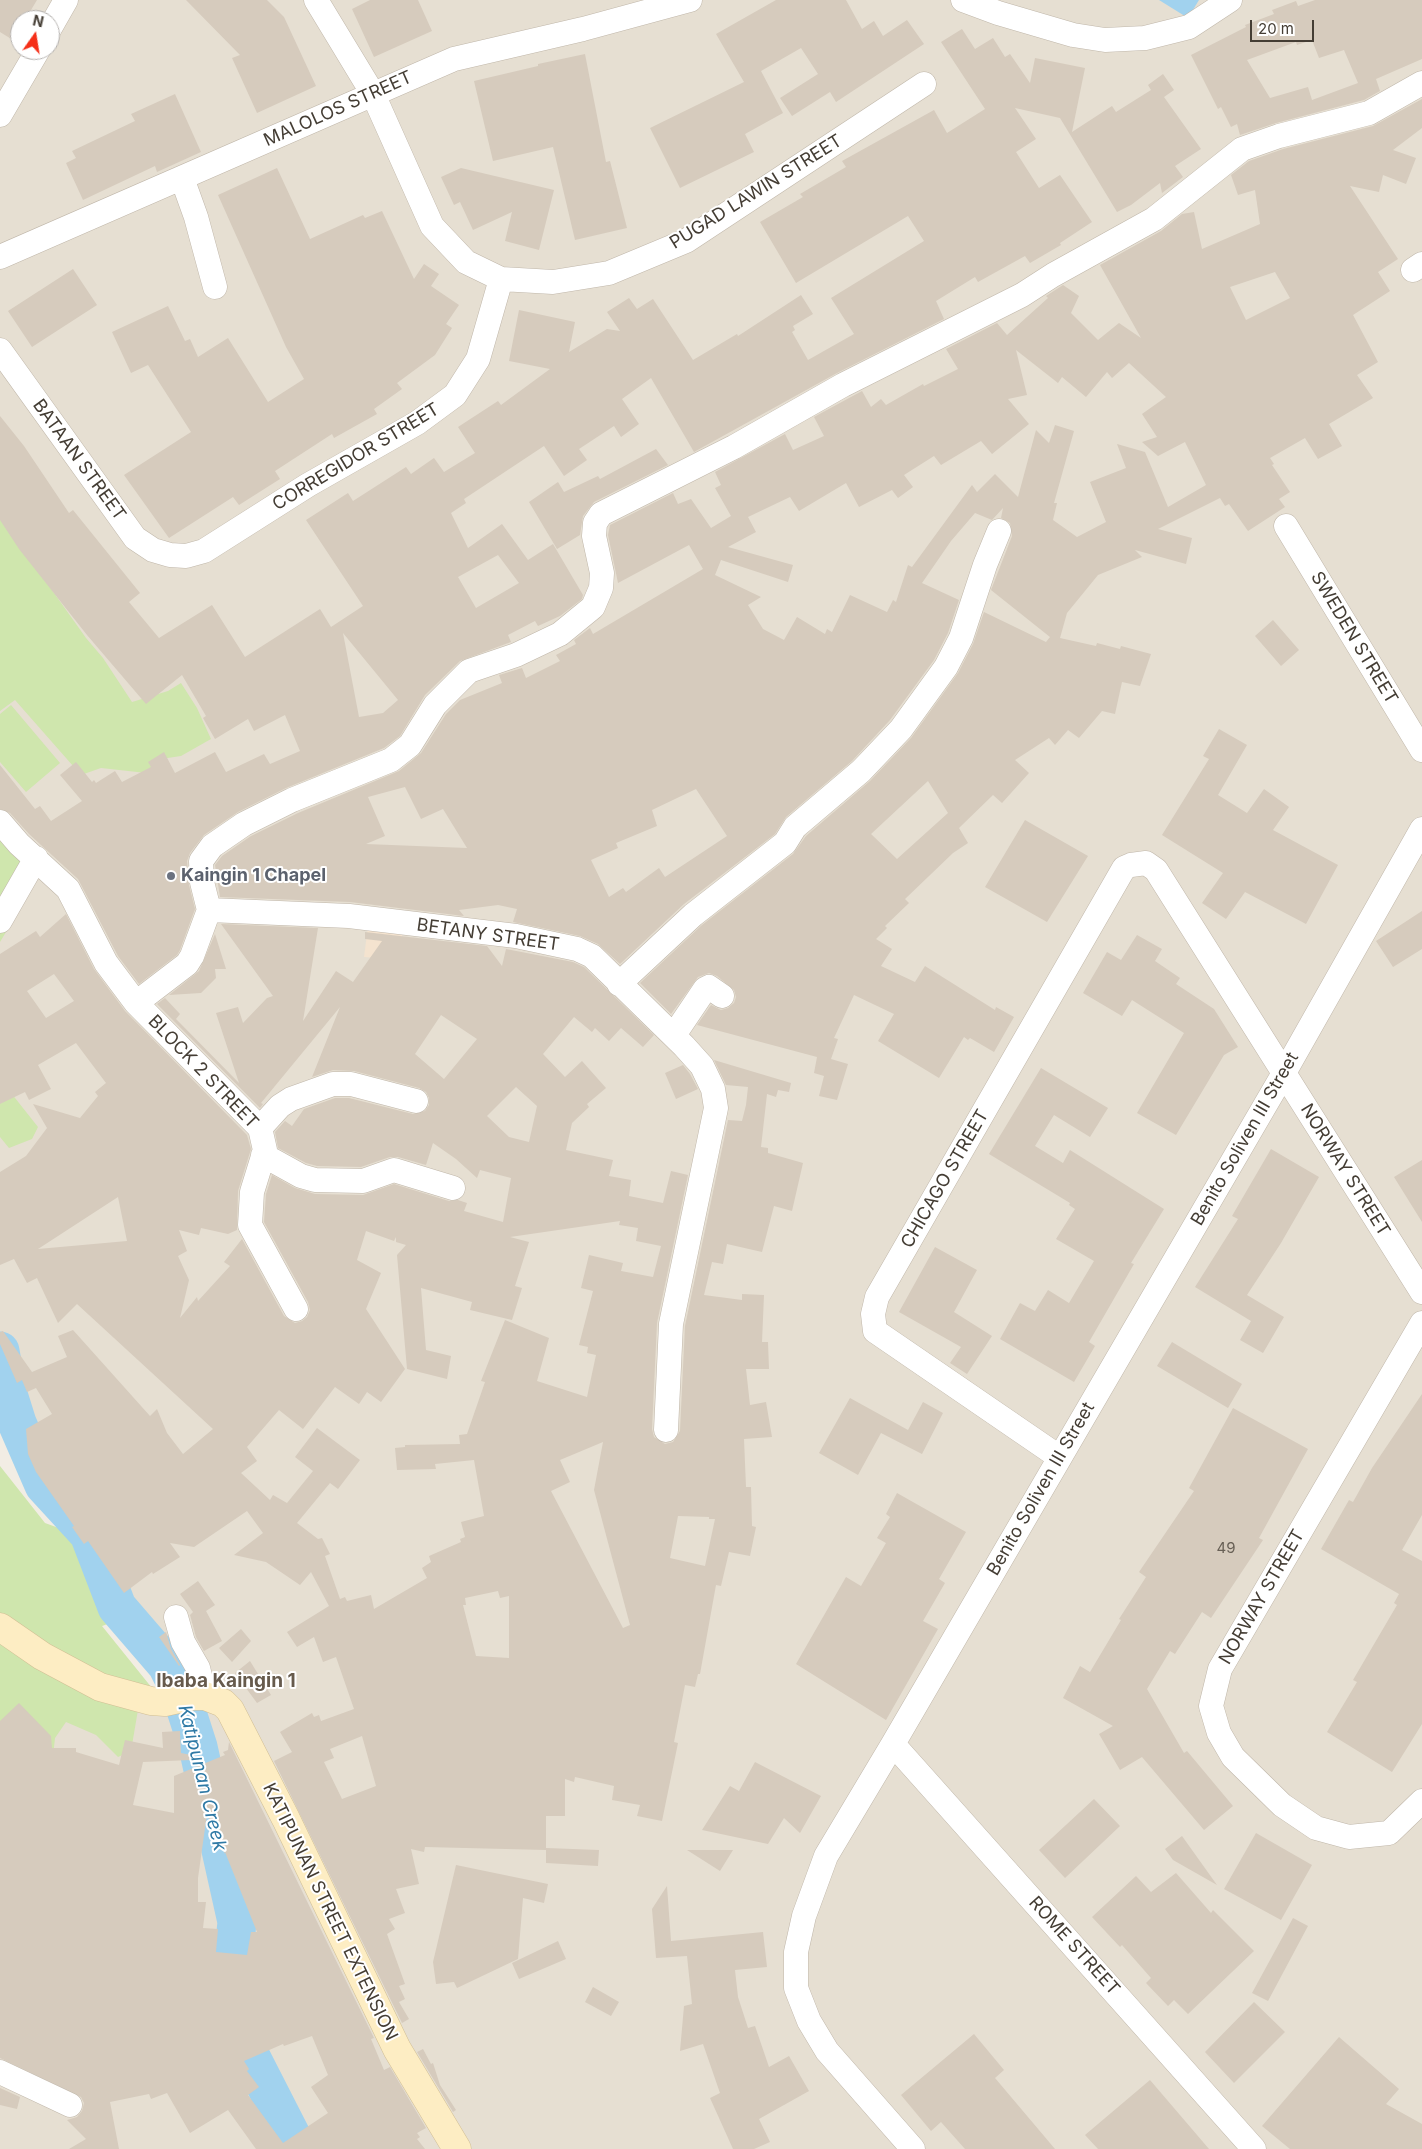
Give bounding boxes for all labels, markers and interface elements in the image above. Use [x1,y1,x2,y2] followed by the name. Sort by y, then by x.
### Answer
[10,10,60,60] north arrow
[1252,10,1316,42] scale bar
[31,11,45,30] text: N
[1258,19,1294,38] text: 20 m
[260,67,416,151] street label: MALOLOS STREET
[666,130,846,254] street label: PUGAD LAWIN STREET
[28,395,130,525] street label: BATAAN STREET
[269,399,443,515] street label: CORREGIDOR STREET
[1306,568,1402,708] street label: SWEDEN STREET
[181,865,326,887] place label: Kaingin 1 Chapel
[165,870,177,882] marker: Kaingin 1 Chapel
[415,914,561,956] street label: BETANY STREET
[143,1011,263,1133] street label: BLOCK 2 STREET
[1187,1049,1303,1229] street label: Benito Soliven Ⅲ Street
[1296,1100,1394,1240] street label: NORWAY STREET
[897,1106,993,1252] street label: CHICAGO STREET
[983,1399,1099,1579] street label: Benito Soliven Ⅲ Street
[1215,1526,1309,1668] street label: NORWAY STREET
[1217,1539,1235,1557] house number: 49
[156,1670,296,1692] district label: Ibaba Kaingin 1
[173,1703,231,1853] water label: Katipunan Creek
[258,1780,402,2044] street label: KATIPUNAN STREET EXTENSION
[1024,1892,1124,2000] street label: ROME STREET

